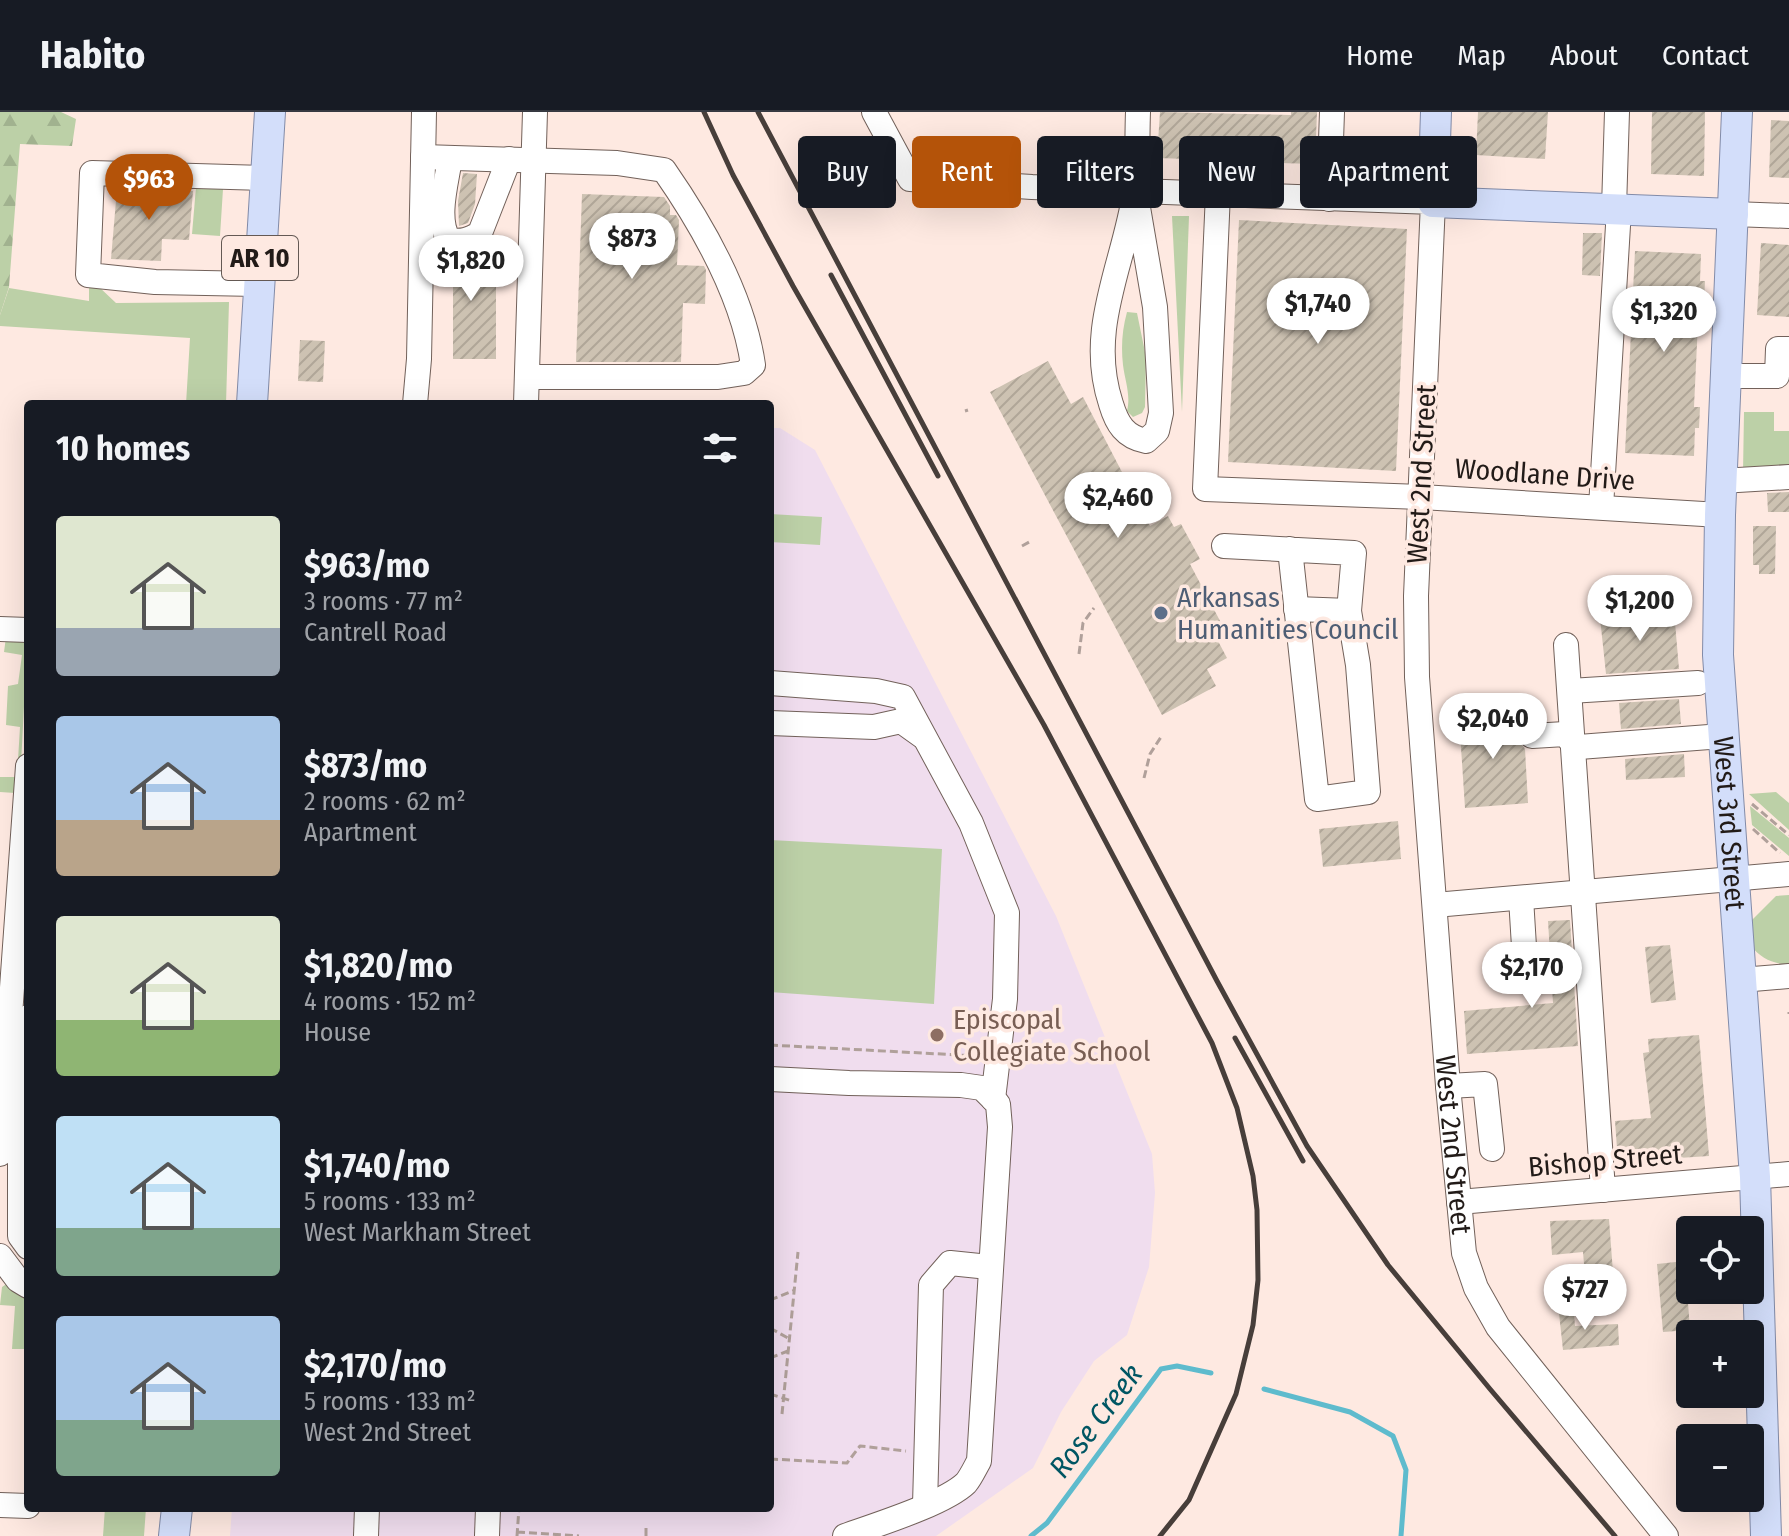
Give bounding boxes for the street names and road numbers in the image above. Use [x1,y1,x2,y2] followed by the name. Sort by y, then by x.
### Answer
[222,236,298,280] road number: AR 10
[1400,383,1443,565] street label: West 2nd Street
[1454,452,1636,497] street label: Woodlane Drive
[1707,735,1752,912] street label: West 3rd Street
[1429,1054,1478,1237] street label: West 2nd Street
[1527,1137,1684,1184] street label: Bishop Street

